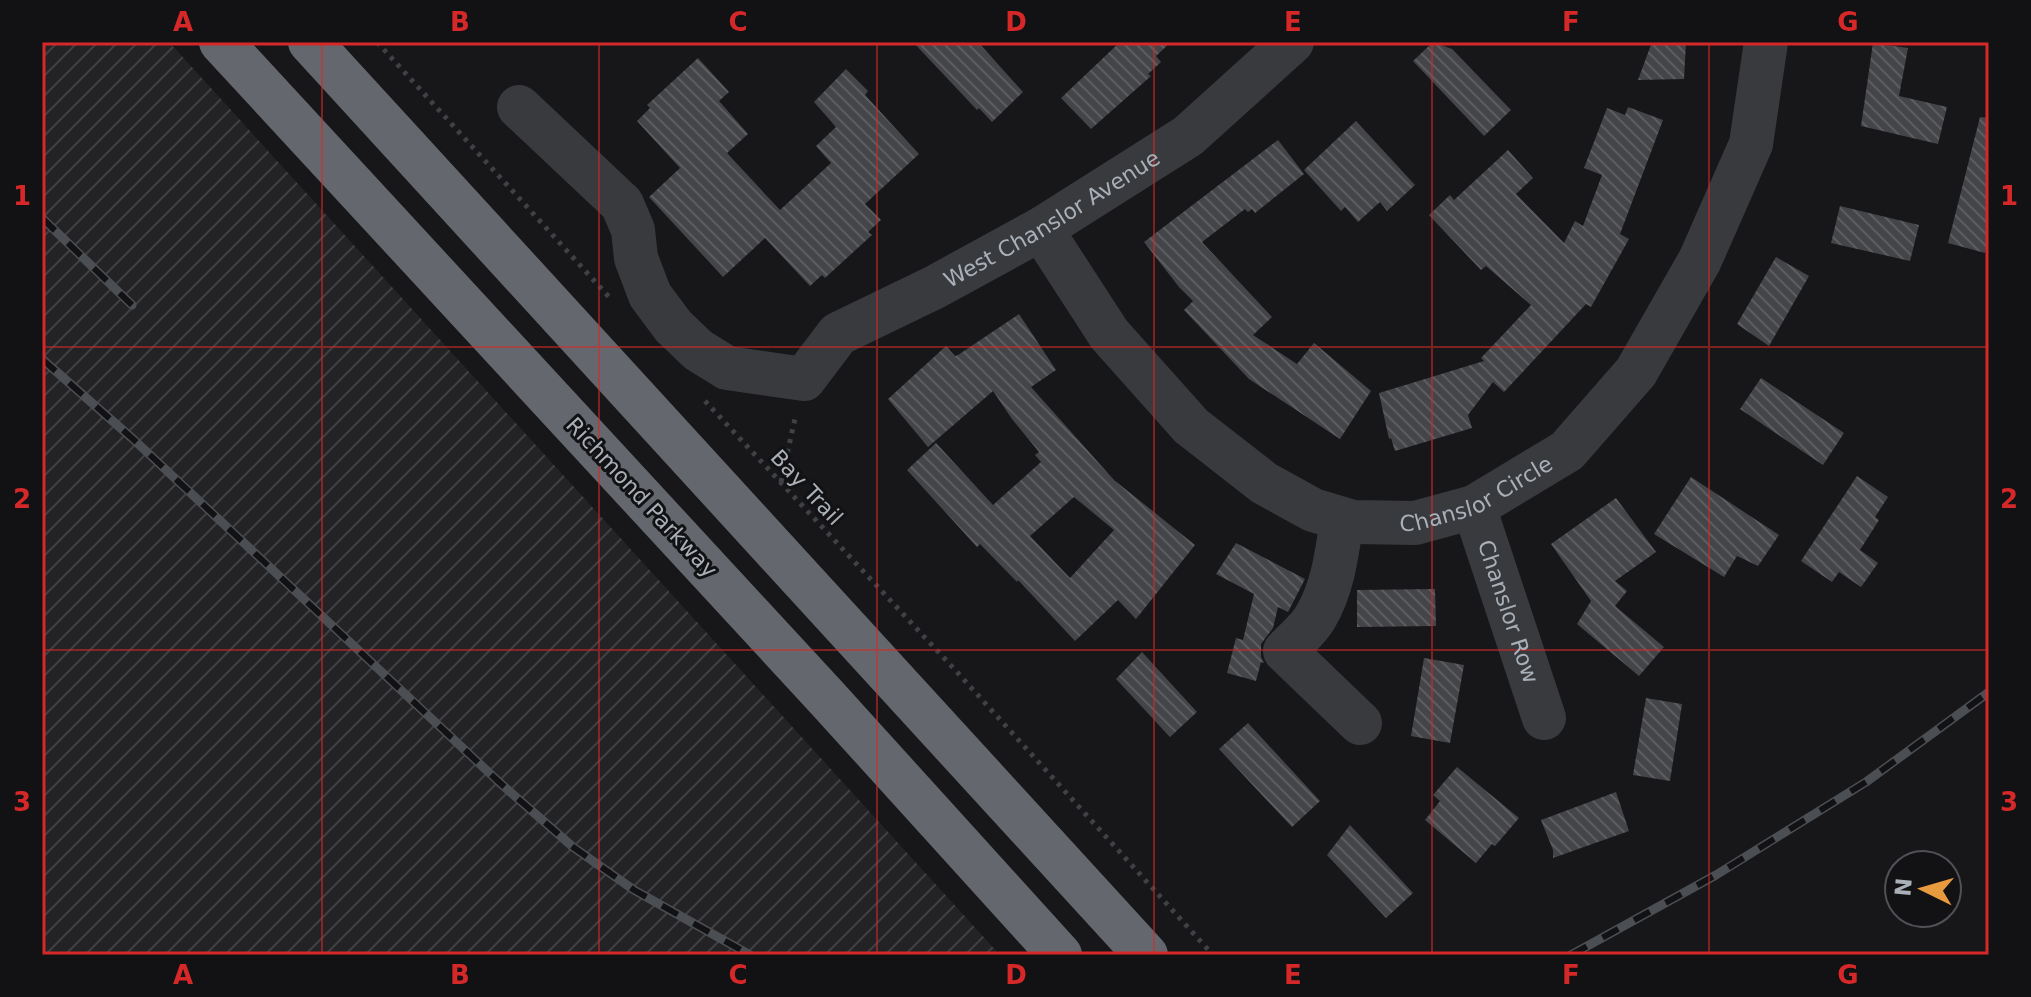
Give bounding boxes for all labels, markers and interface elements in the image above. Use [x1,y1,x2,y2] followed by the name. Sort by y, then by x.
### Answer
[173,7,193,37] text: A
[450,7,470,37] text: B
[728,7,748,37] text: C
[1005,7,1027,37] text: D
[1284,7,1302,37] text: E
[1562,7,1580,37] text: F
[1837,7,1859,37] text: G
[940,145,1164,293] street label: West Chanslor Avenue
[13,181,31,211] text: 1
[2000,181,2018,211] text: 1
[561,412,722,582] street label: Richmond Parkway
[766,445,848,530] street label: Bay Trail
[1399,451,1557,536] street label: Chanslor Circle
[13,484,31,514] text: 2
[2000,484,2018,514] text: 2
[1473,537,1544,687] street label: Chanslor Row
[13,787,31,817] text: 3
[2000,787,2018,817] text: 3
[1883,849,1963,929] north arrow
[1890,877,1917,898] text: N
[173,960,193,990] text: A
[450,960,470,990] text: B
[728,960,748,990] text: C
[1005,960,1027,990] text: D
[1284,960,1302,990] text: E
[1562,960,1580,990] text: F
[1837,960,1859,990] text: G

